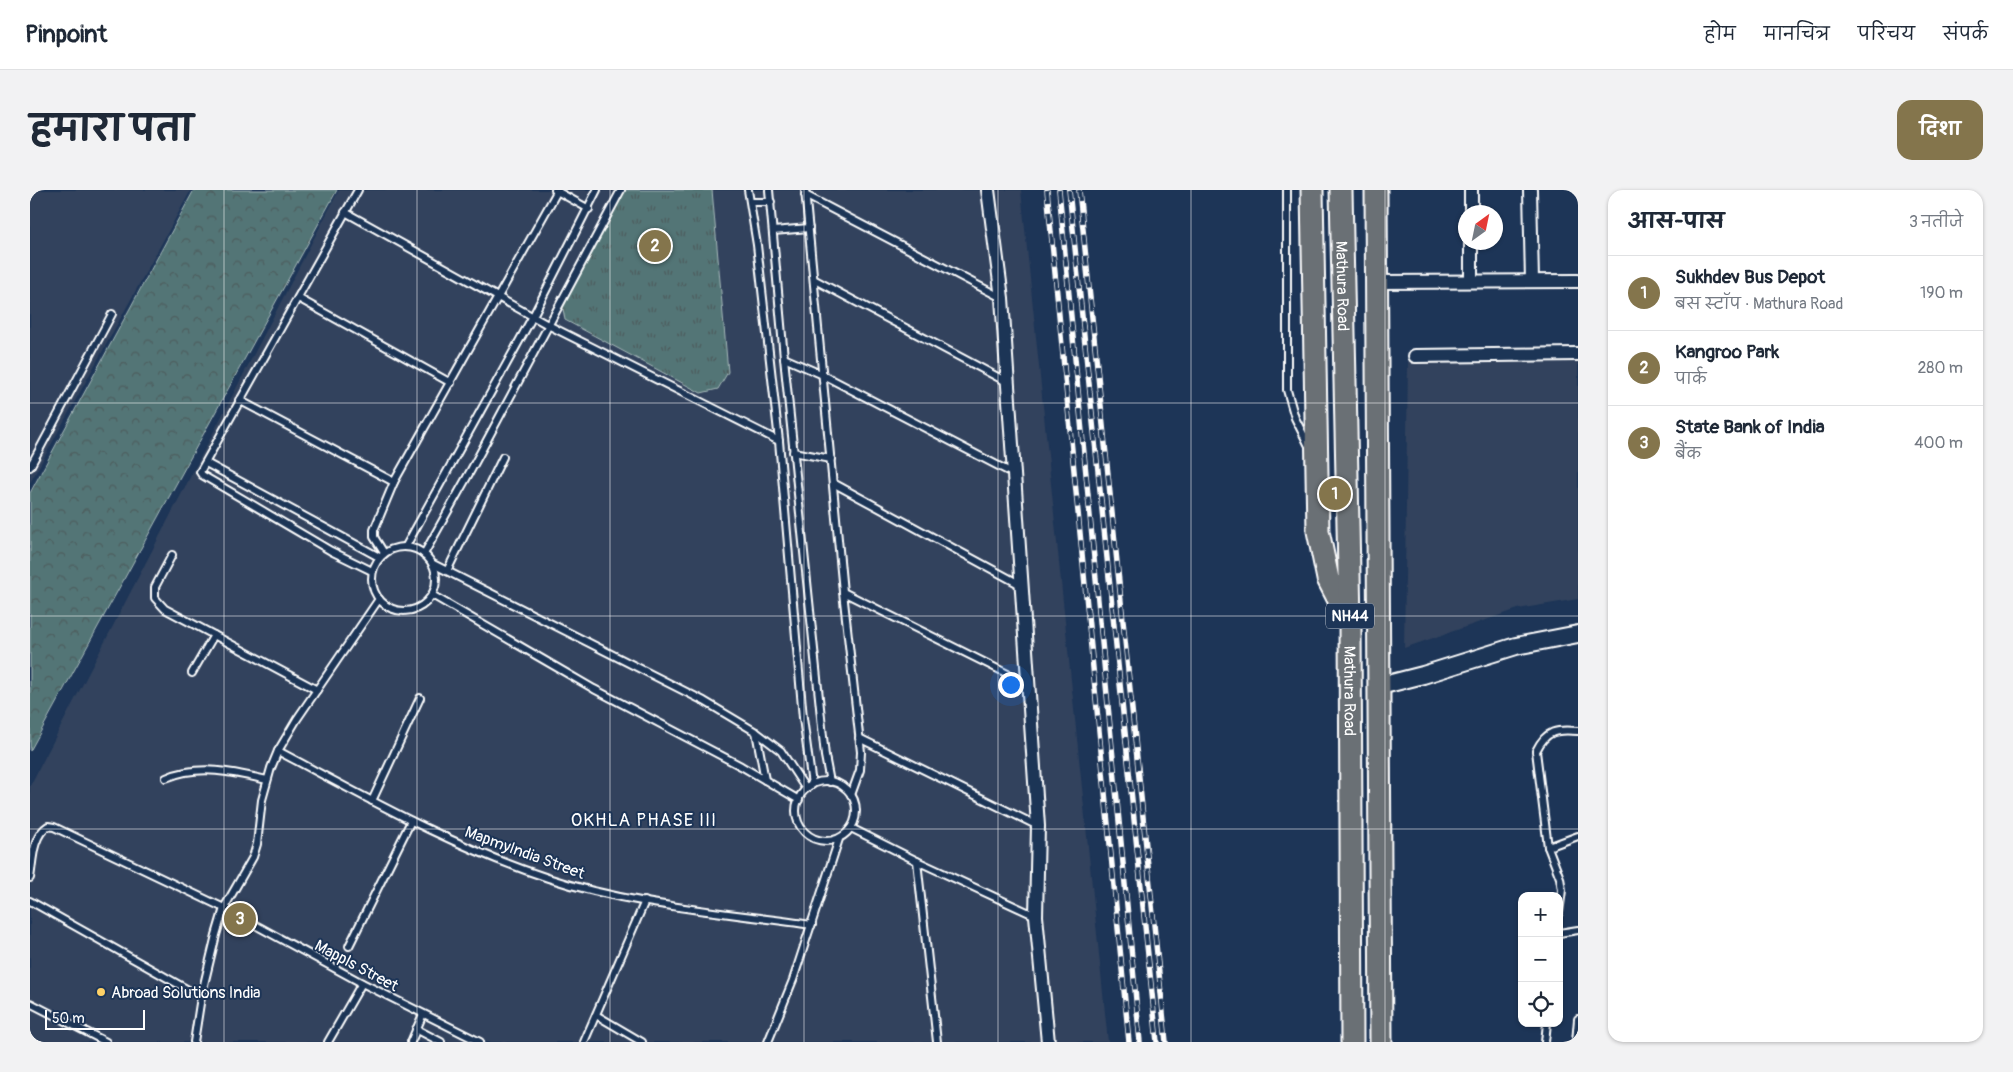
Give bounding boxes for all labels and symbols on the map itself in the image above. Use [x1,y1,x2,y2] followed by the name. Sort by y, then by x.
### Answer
[1458,205,1503,250] north arrow
[639,227,671,265] pin: 2
[1331,241,1353,331] street label: Mathura Road
[1319,475,1351,513] pin: 1
[1326,604,1374,628] road number: NH44
[1339,646,1360,736] street label: Mathura Road
[998,672,1024,698] your location
[571,809,717,832] district label: OKHLA PHASE III
[462,822,588,884] street label: MapmyIndia Street
[224,900,256,938] pin: 3
[311,935,402,997] street label: Mappls Street
[111,983,261,1003] place label: Abroad Solutions India
[95,986,107,998] marker: Abroad Solutions India
[45,1007,145,1030] scale bar

